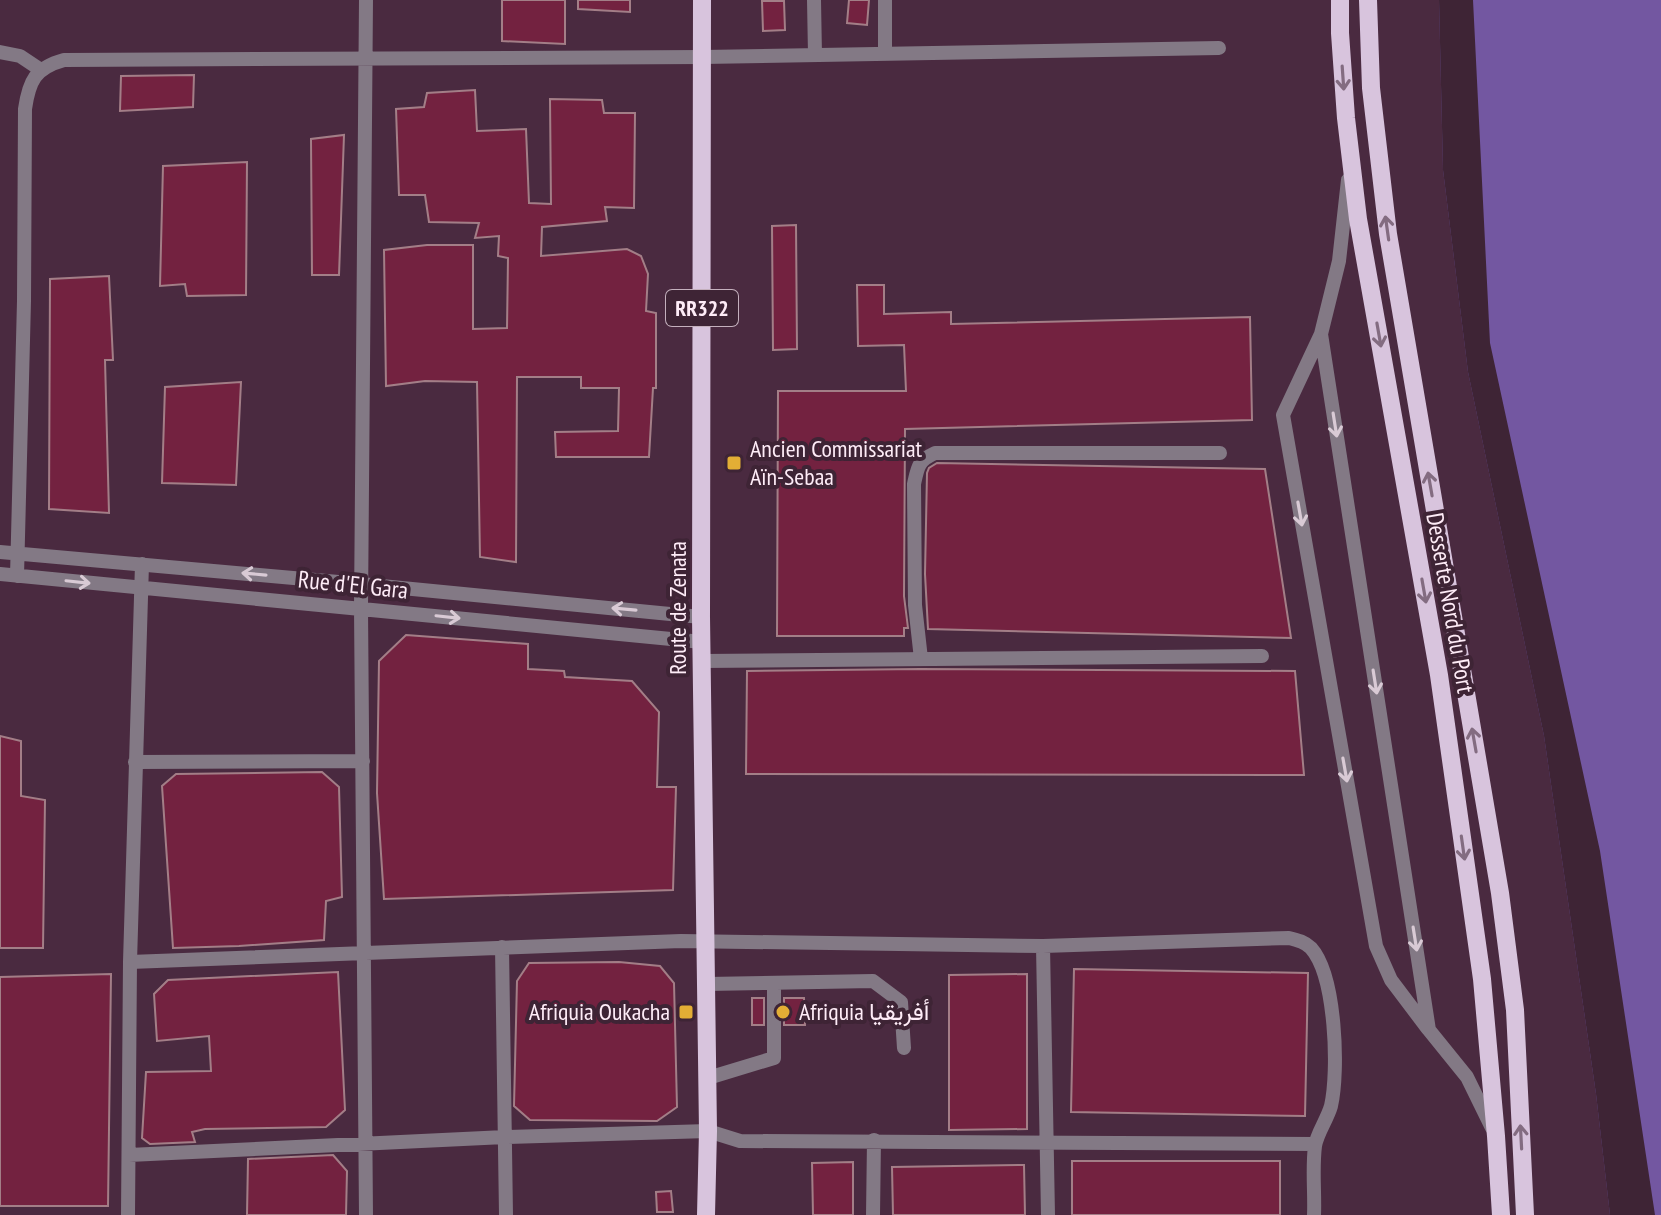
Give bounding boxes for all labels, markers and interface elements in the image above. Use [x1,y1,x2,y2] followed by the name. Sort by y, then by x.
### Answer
[1336,64,1351,91] one-way arrow
[1380,215,1395,242] one-way arrow
[666,290,738,326] road number: RR322
[1372,322,1387,347] one-way arrow
[1328,412,1343,438] one-way arrow
[750,433,923,492] place label: Ancien Commissariat Aïn-Sebaa
[725,454,743,472] marker: Ancien Commissariat Aïn-Sebaa
[1422,472,1437,497] one-way arrow
[1294,500,1309,526] one-way arrow
[1419,510,1482,696] street label: Desserte Nord du Port
[662,541,693,675] street label: Route de Zenata
[297,563,409,606] street label: Rue d'El Gara
[241,566,267,581] one-way arrow
[64,574,91,589] one-way arrow
[1418,578,1433,604] one-way arrow
[611,602,638,617] one-way arrow
[434,610,461,625] one-way arrow
[1368,669,1383,694] one-way arrow
[1466,728,1481,754] one-way arrow
[1339,756,1354,782] one-way arrow
[1456,835,1471,860] one-way arrow
[1408,926,1423,951] one-way arrow
[529,996,670,1027] place label: Afriquia Oukacha
[799,996,930,1027] place label: Afriquia أفريقيا
[677,1003,695,1021] marker: Afriquia Oukacha
[774,1003,792,1021] marker: Afriquia أفريقيا
[1514,1124,1529,1151] one-way arrow

